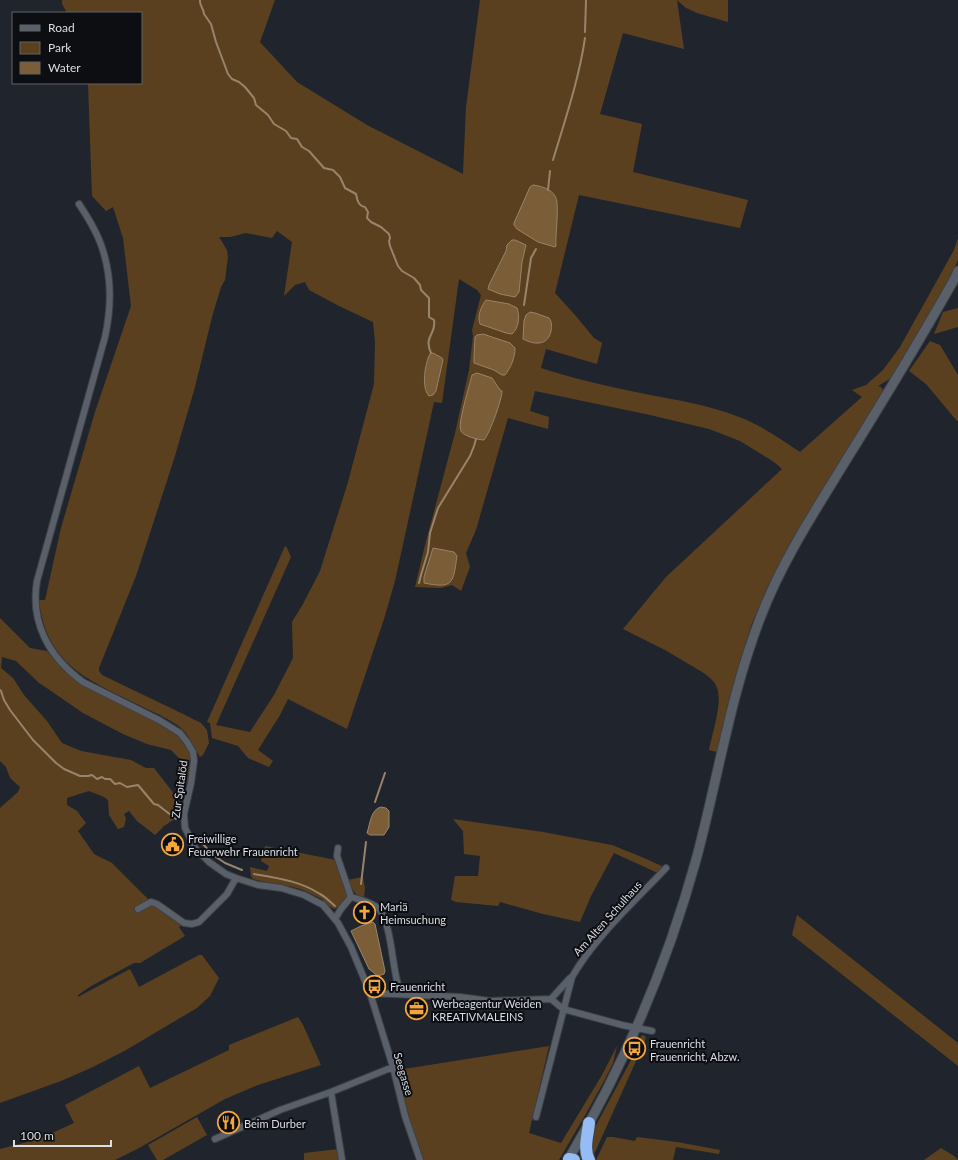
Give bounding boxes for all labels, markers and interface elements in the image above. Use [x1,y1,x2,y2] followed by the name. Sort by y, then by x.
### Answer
[12,12,142,84] legend
[48,20,75,35] text: Road
[48,40,72,55] text: Park
[48,60,81,75] text: Water
[169,759,189,819] street label: Zur Spitalöd
[160,831,186,857] public building icon: Freiwillige Feuerwehr Frauenricht
[188,832,298,858] place label: Freiwillige Feuerwehr Frauenricht
[570,878,644,958] street label: Am Alten Schulhaus
[352,899,378,925] church icon: Mariä Heimsuchung
[380,900,446,926] place label: Mariä Heimsuchung
[361,973,387,999] bus stop icon: Frauenricht
[390,980,445,993] place label: Frauenricht
[404,996,430,1022] office icon: Werbeagentur Weiden KREATIVMALEINS
[432,997,541,1023] place label: Werbeagentur Weiden KREATIVMALEINS
[622,1036,648,1062] bus stop icon: Frauenricht Frauenricht, Abzw.
[650,1037,740,1063] place label: Frauenricht Frauenricht, Abzw.
[392,1051,416,1097] street label: Seegasse
[215,1110,241,1136] restaurant icon: Beim Durber
[244,1117,306,1130] place label: Beim Durber
[14,1122,111,1148] scale bar
[20,1128,54,1143] text: 100 m

